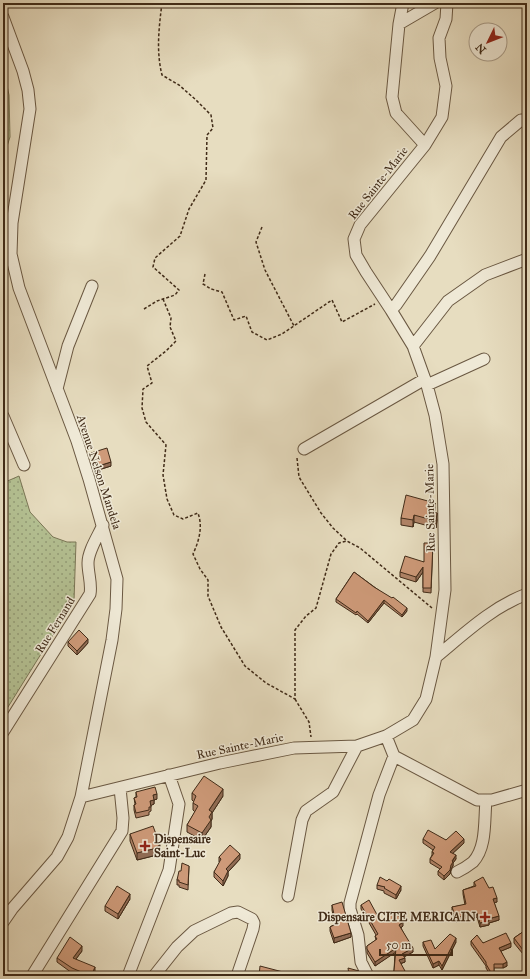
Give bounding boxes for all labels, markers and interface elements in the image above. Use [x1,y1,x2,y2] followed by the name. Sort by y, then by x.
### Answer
[468,22,508,62] north arrow
[473,40,489,56] text: N
[345,144,411,222] street label: Rue Sainte-Marie
[74,412,124,532] street label: Avenue Nelson Mandela
[422,464,438,552] street label: Rue Sainte-Marie
[32,594,78,656] street label: Rue Fernand
[195,730,285,762] street label: Rue Sainte-Marie
[154,832,211,860] place label: Dispensaire Saint-Luc
[139,840,151,852] marker: Dispensaire Saint-Luc
[318,910,477,925] place label: Dispensaire CITE MERICAIN
[479,911,491,923] marker: Dispensaire CITE MERICAIN
[380,931,452,957] scale bar
[386,938,411,952] text: 50 m

